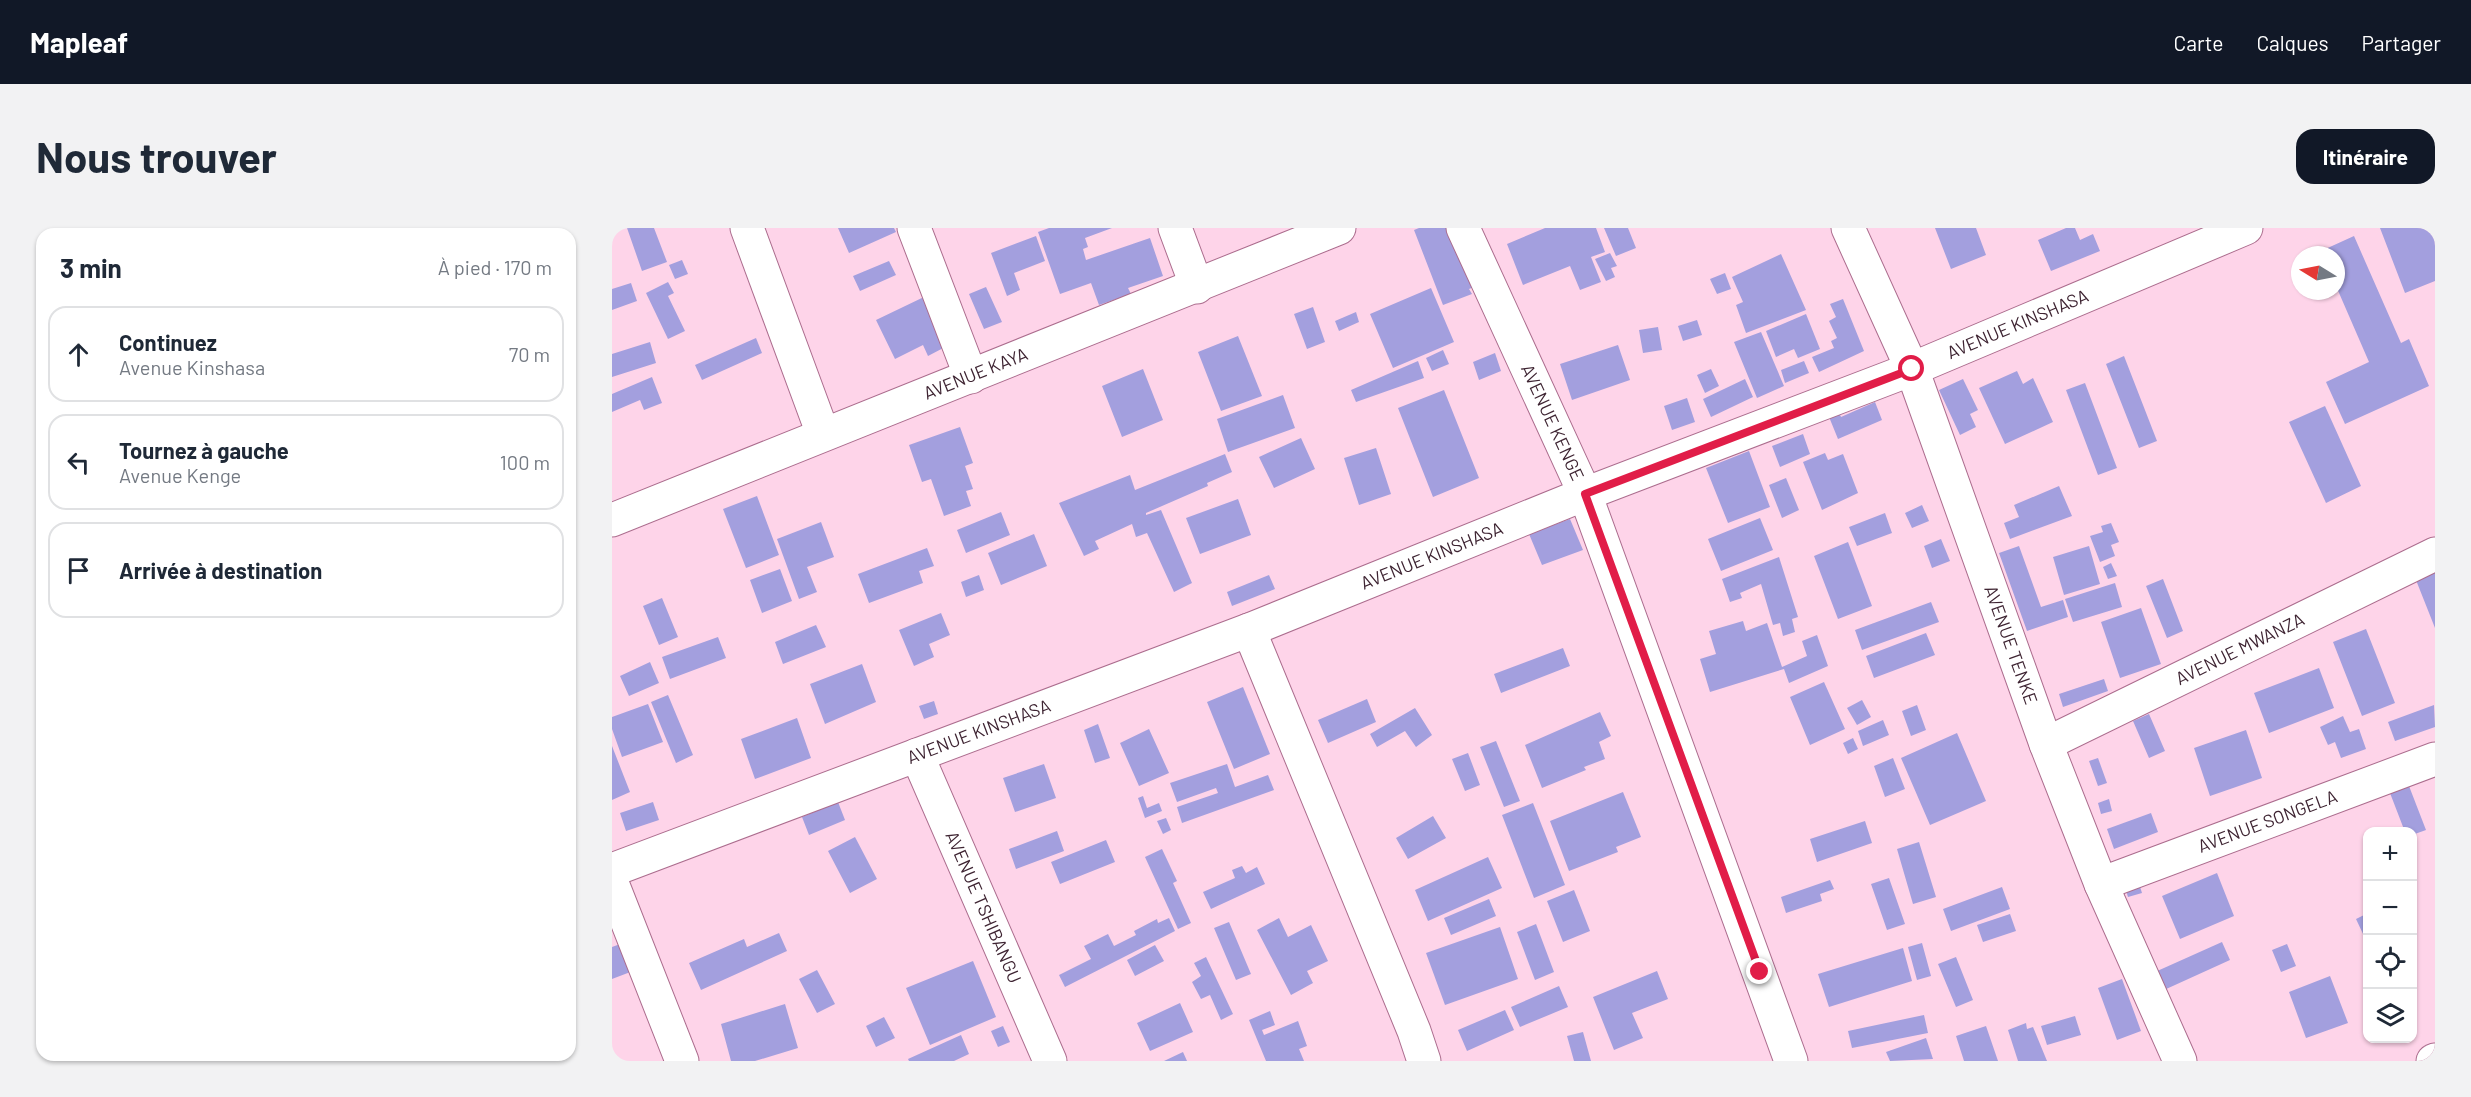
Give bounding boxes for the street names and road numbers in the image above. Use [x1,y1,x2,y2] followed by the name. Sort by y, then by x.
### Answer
[1943,284,2092,363] street label: AVENUE KINSHASA
[920,342,1031,404] street label: AVENUE KAYA
[1517,360,1589,484] street label: AVENUE KENGE
[1357,516,1506,594] street label: AVENUE KINSHASA
[1980,582,2043,707] street label: AVENUE TENKE
[2172,608,2308,689] street label: AVENUE MWANZA
[904,694,1053,768] street label: AVENUE KINSHASA
[2194,785,2340,857] street label: AVENUE SONGELA
[941,827,1027,986] street label: AVENUE TSHIBANGU

